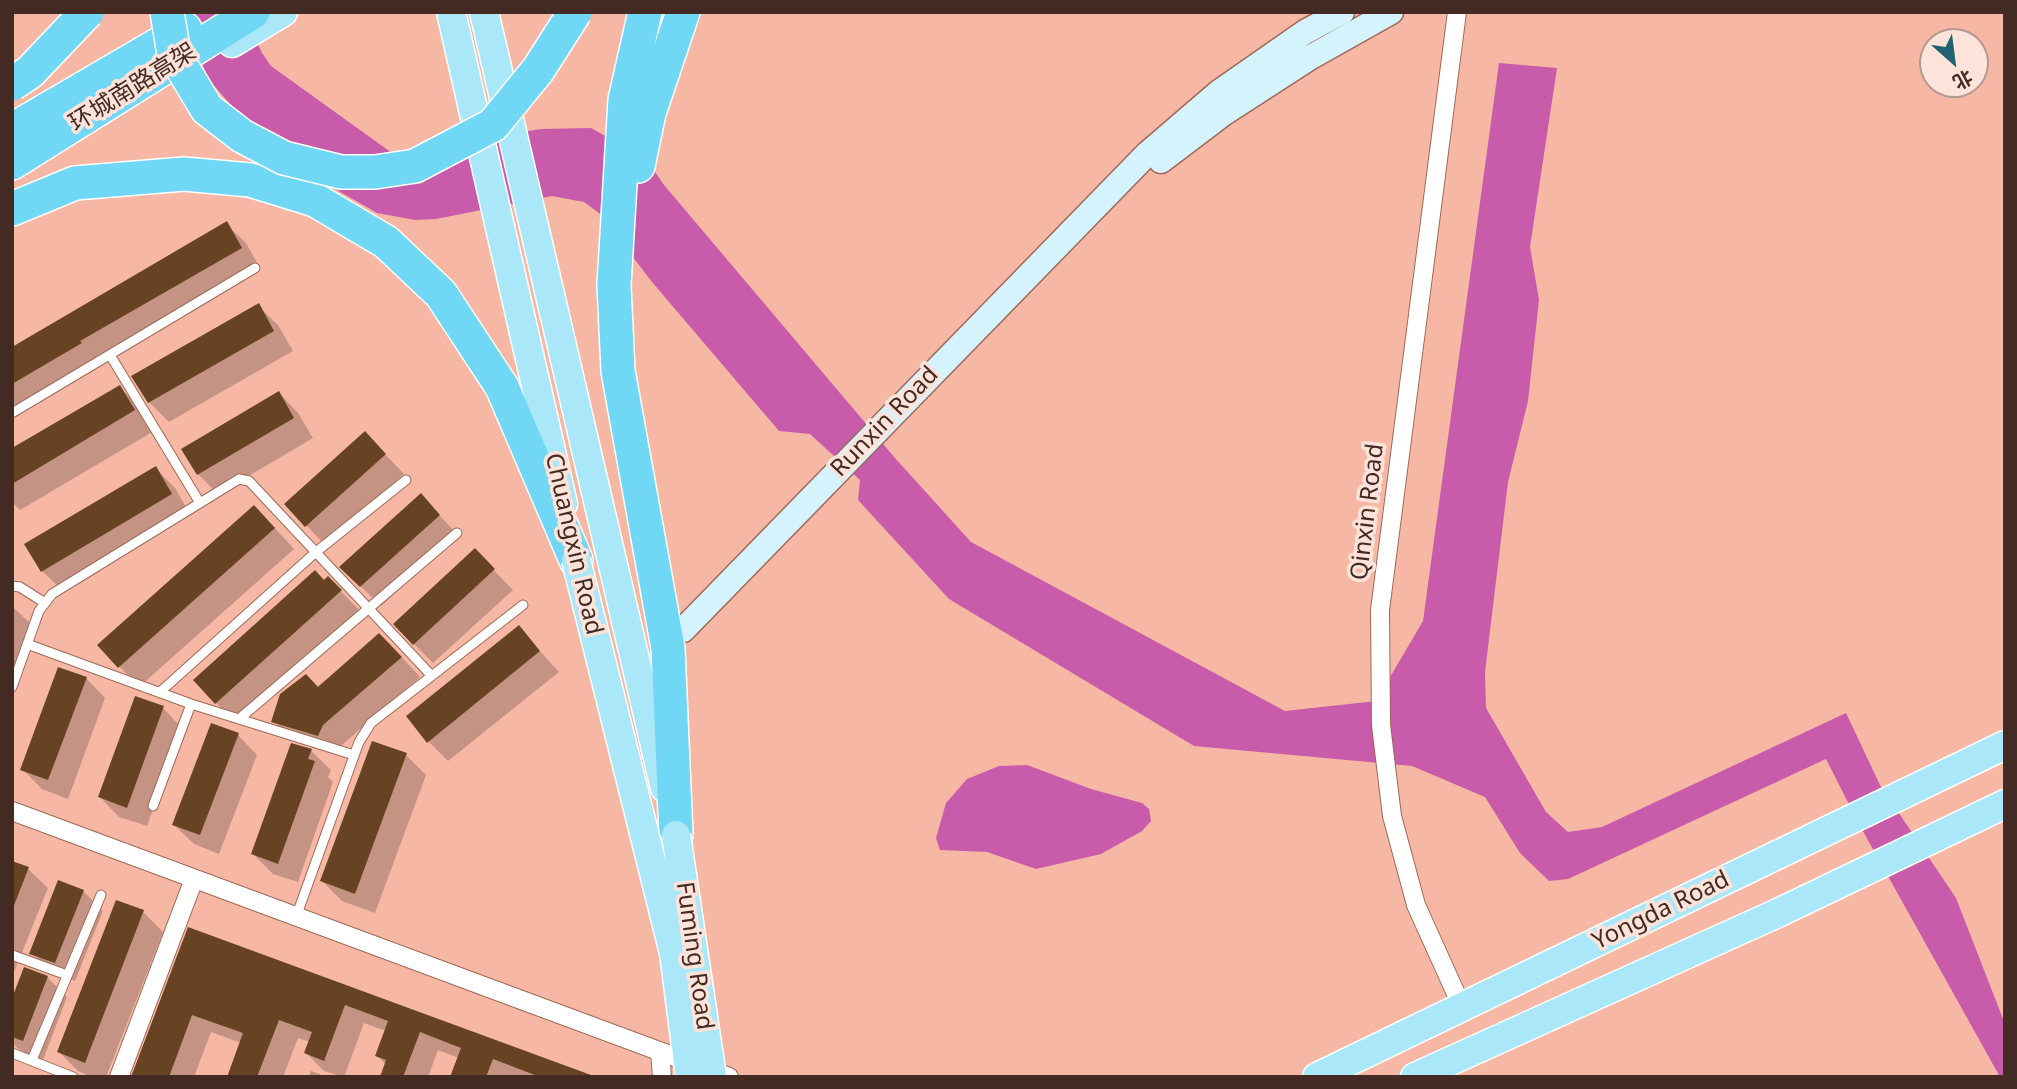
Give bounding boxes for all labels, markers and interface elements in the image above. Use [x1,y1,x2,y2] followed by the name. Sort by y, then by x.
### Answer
[1919,28,1989,98] north arrow
[64,38,202,138] street label: 环城南路高架
[1948,64,1977,96] text: 北
[825,361,945,483] street label: Runxin Road
[1345,442,1391,582] street label: Qinxin Road
[538,450,608,638] street label: Chuangxin Road
[1588,865,1734,957] street label: Yongda Road
[669,880,719,1032] street label: Fuming Road

